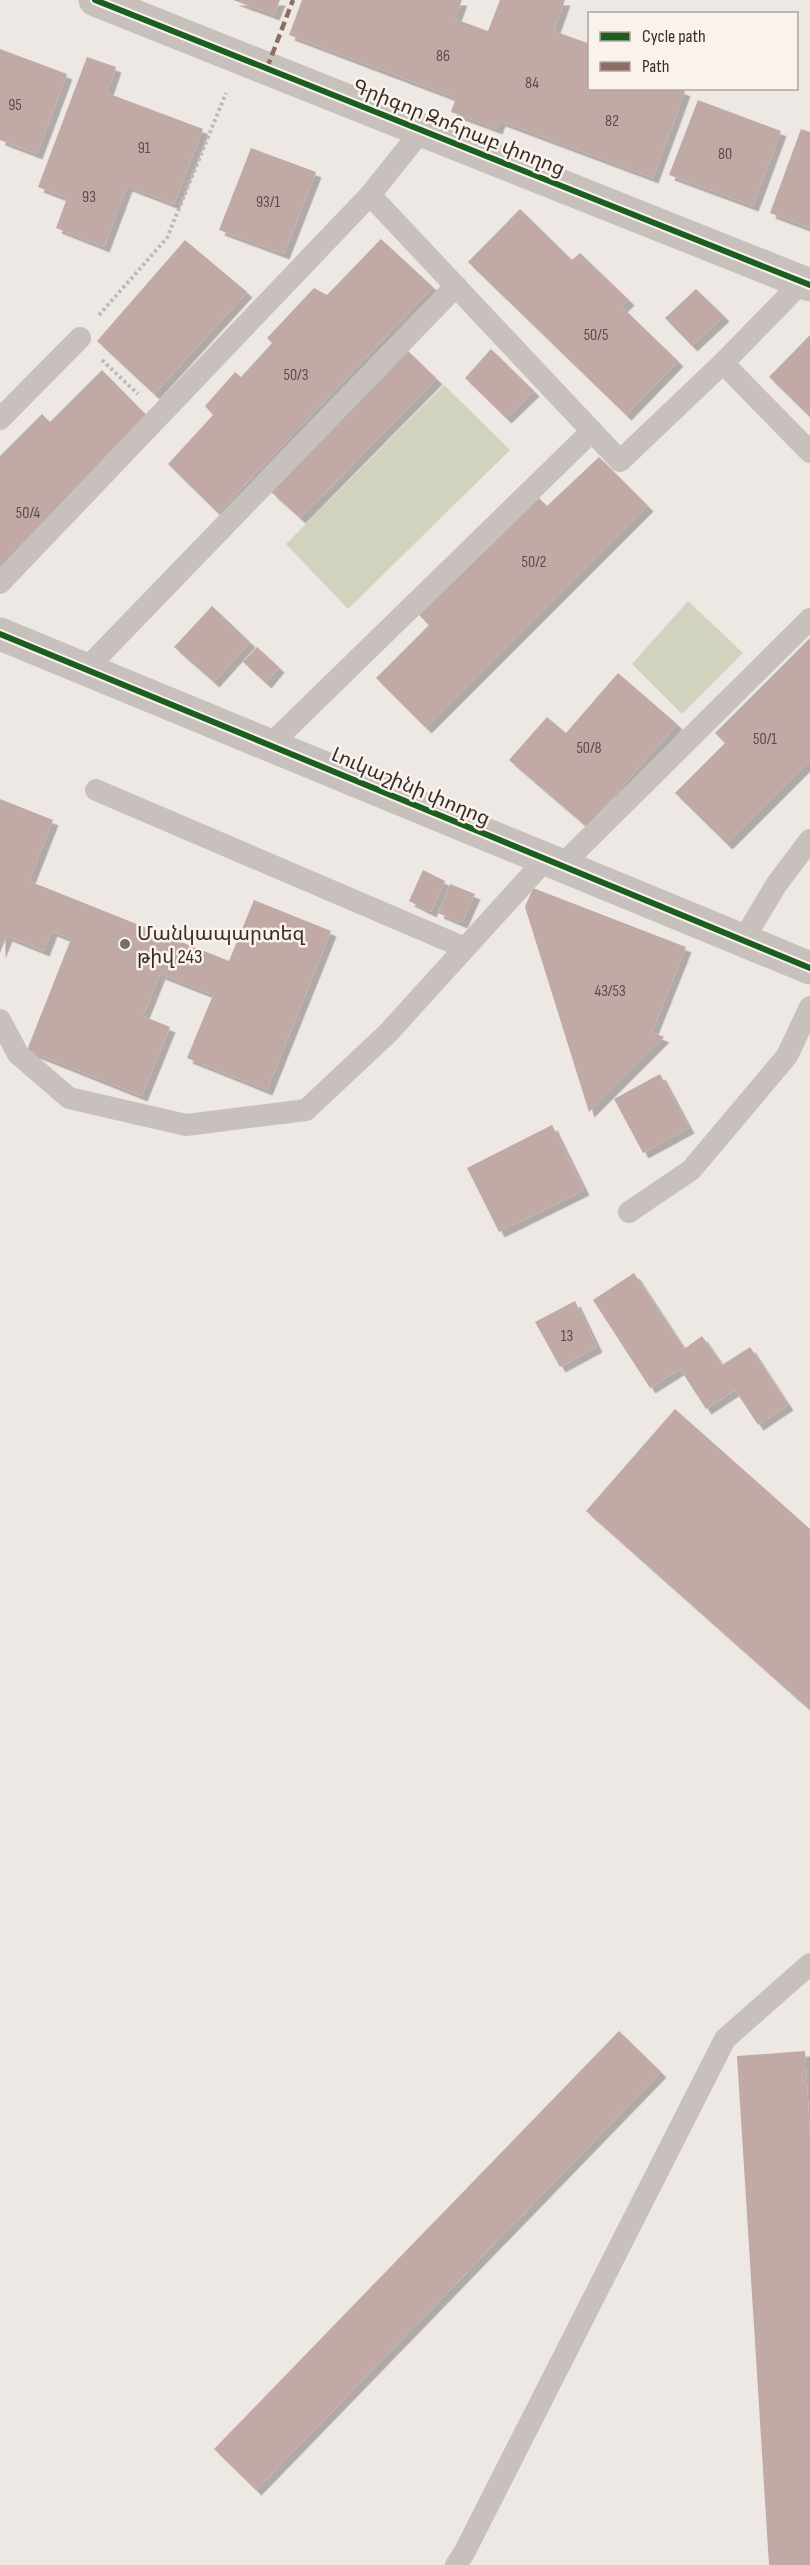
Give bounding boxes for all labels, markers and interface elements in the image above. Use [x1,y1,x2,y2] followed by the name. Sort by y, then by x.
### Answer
[588,12,798,90] legend
[642,26,706,47] text: Cycle path
[436,47,450,66] house number: 86
[642,56,670,77] text: Path
[349,74,568,182] street label: Գրիգոր Զոհրաբ փողոց
[525,74,539,93] house number: 84
[8,96,22,115] house number: 95
[605,112,619,131] house number: 82
[138,139,151,158] house number: 91
[718,145,732,164] house number: 80
[82,188,96,207] house number: 93
[256,193,280,212] house number: 93/1
[584,326,608,345] house number: 50/5
[284,366,308,385] house number: 50/3
[16,504,40,523] house number: 50/4
[522,553,546,572] house number: 50/2
[753,730,777,749] house number: 50/1
[576,739,602,758] house number: 50/8
[328,743,494,831] street label: Լուկաշինի փողոց
[137,922,305,969] place label: Մանկապարտեզ թիվ 243
[118,937,132,951] marker: Մանկապարտեզ թիվ 243
[594,982,626,1001] house number: 43/53
[561,1327,573,1346] house number: 13

